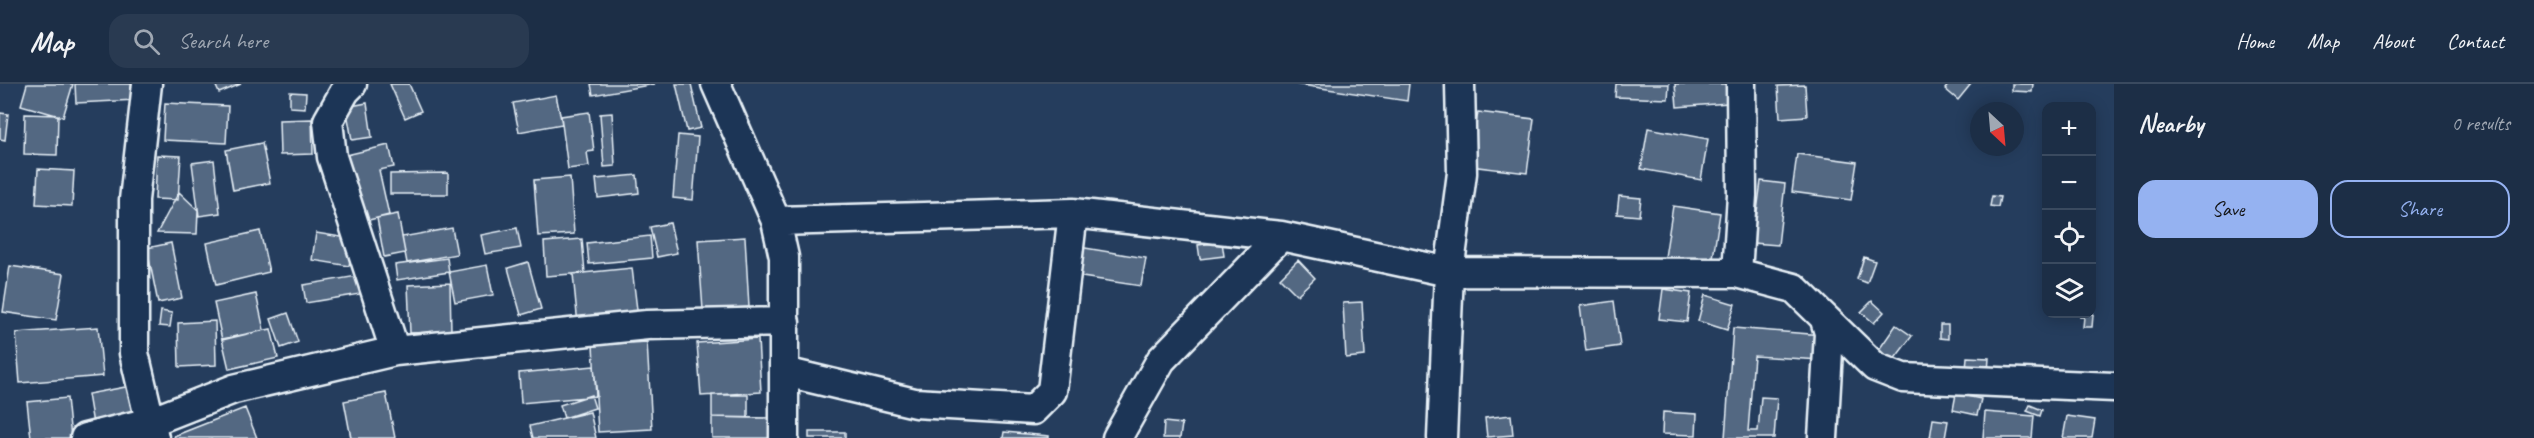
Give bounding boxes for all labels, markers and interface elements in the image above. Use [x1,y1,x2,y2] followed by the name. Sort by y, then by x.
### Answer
[109,14,529,68] search box
[30,24,73,59] text: Map
[130,25,163,58] icon: search
[178,27,268,55] text: Search here
[2236,28,2274,54] text: Home
[2307,28,2339,54] text: Map
[2372,28,2414,54] text: About
[2447,28,2504,54] text: Contact
[1970,102,2024,156] north arrow
[2042,102,2096,318] map controls
[2042,102,2096,156] button: +
[2138,107,2203,140] text: Nearby
[2451,111,2510,136] text: 0 results
[2042,156,2096,210] button: −
[2138,180,2318,238] button: Save
[2330,180,2510,238] button: Share
[2042,210,2096,264] button: locate
[2042,264,2096,318] button: layers

